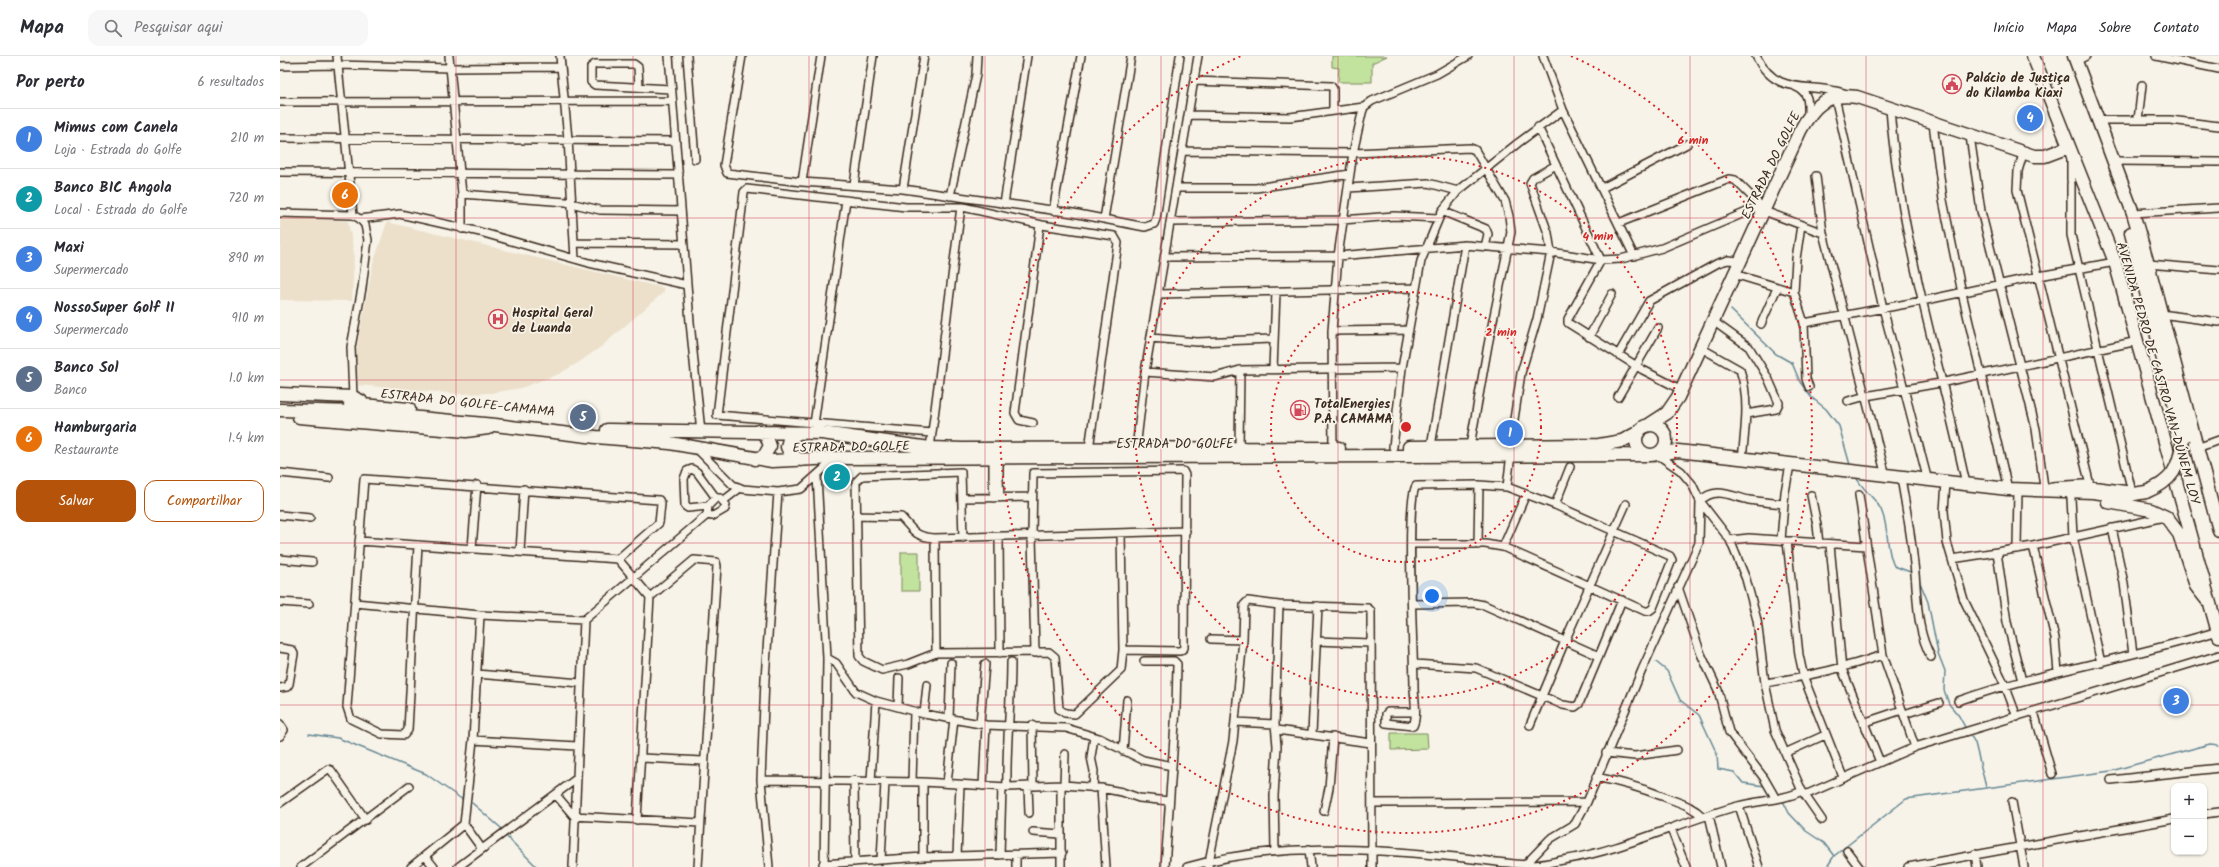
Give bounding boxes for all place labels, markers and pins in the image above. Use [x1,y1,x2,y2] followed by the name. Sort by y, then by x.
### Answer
[1966,68,2070,104] place label: Palácio de Justiça do Kilamba Kiaxi
[1941,73,1963,95] public building icon: Palácio de Justiça do Kilamba Kiaxi
[2017,103,2043,133] pin: 4
[332,180,358,210] pin: 6
[512,303,593,339] place label: Hospital Geral de Luanda
[487,308,509,330] hospital icon: Hospital Geral de Luanda
[1314,394,1393,430] place label: TotalEnergies P.A. CAMAMA
[1289,399,1311,421] fuel station icon: TotalEnergies P.A. CAMAMA
[570,402,596,432] pin: 5
[1497,418,1523,448] pin: 1
[1399,420,1413,434] centre of rings
[824,462,850,492] pin: 2
[2163,686,2189,716] pin: 3

